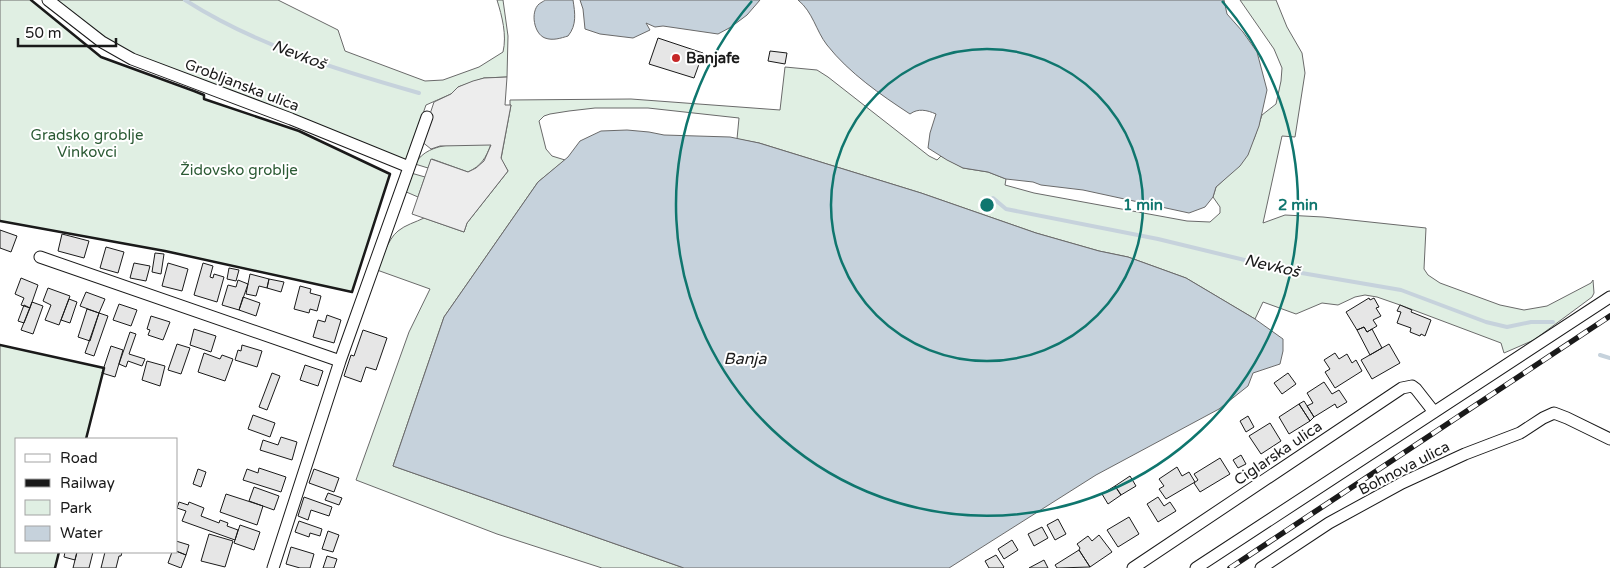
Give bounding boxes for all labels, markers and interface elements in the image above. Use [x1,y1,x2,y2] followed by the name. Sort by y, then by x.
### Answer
[18,15,115,47] scale bar
[25,24,62,42] text: 50 m
[269,36,330,75] water label: Nevkoš
[686,49,740,68] place label: Banjafe
[670,52,682,64] marker: Banjafe
[182,55,302,115] street label: Grobljanska ulica
[31,126,143,161] park label: Gradsko groblje Vinkovci
[180,161,298,179] park label: Židovsko groblje
[978,196,996,214] centre of rings
[1123,196,1163,214] text: 1 min
[1278,196,1318,214] text: 2 min
[1242,250,1303,282] water label: Nevkoš
[724,349,767,369] water label: Banja
[1231,417,1325,489] street label: Ciglarska ulica
[1355,437,1453,499] street label: Bohnova ulica
[15,438,178,553] legend
[60,449,98,467] text: Road
[60,474,115,492] text: Railway
[60,499,92,517] text: Park
[60,524,103,542] text: Water

